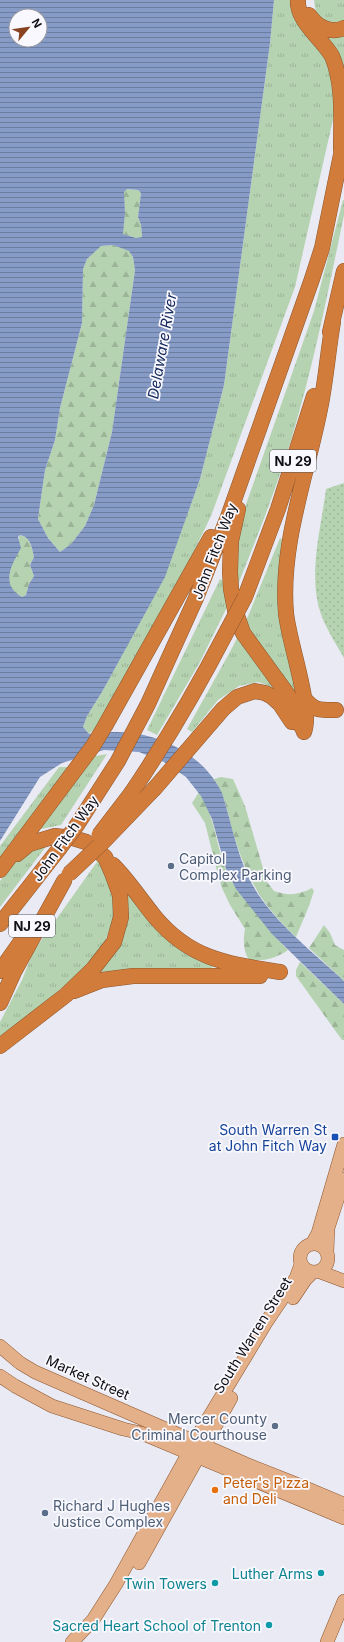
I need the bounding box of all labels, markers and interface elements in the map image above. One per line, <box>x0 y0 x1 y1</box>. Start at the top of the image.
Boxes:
north arrow <box>8 8 48 48</box>
text: N <box>29 16 45 30</box>
water label: Delaware River <box>143 291 181 401</box>
road number: NJ 29 <box>270 450 316 472</box>
street label: John Fitch Way <box>188 500 240 602</box>
street label: John Fitch Way <box>28 792 102 884</box>
place label: Capitol Complex Parking <box>179 850 292 883</box>
marker: Capitol Complex Parking <box>166 861 176 871</box>
road number: NJ 29 <box>9 915 55 937</box>
place label: South Warren St at John Fitch Way <box>209 1121 327 1154</box>
marker: South Warren St at John Fitch Way <box>330 1132 340 1142</box>
street label: South Warren Street <box>209 1273 295 1396</box>
street label: Market Street <box>44 1351 133 1403</box>
place label: Mercer County Criminal Courthouse <box>131 1410 267 1443</box>
marker: Mercer County Criminal Courthouse <box>270 1421 280 1431</box>
place label: Peter's Pizza and Deli <box>223 1474 309 1507</box>
marker: Peter's Pizza and Deli <box>210 1485 220 1495</box>
place label: Richard J Hughes Justice Complex <box>53 1497 170 1530</box>
marker: Richard J Hughes Justice Complex <box>40 1508 50 1518</box>
place label: Luther Arms <box>232 1565 313 1582</box>
marker: Luther Arms <box>316 1568 326 1578</box>
place label: Twin Towers <box>124 1575 207 1592</box>
marker: Twin Towers <box>210 1578 220 1588</box>
place label: Sacred Heart School of Trenton <box>52 1617 261 1634</box>
marker: Sacred Heart School of Trenton <box>264 1620 274 1630</box>

